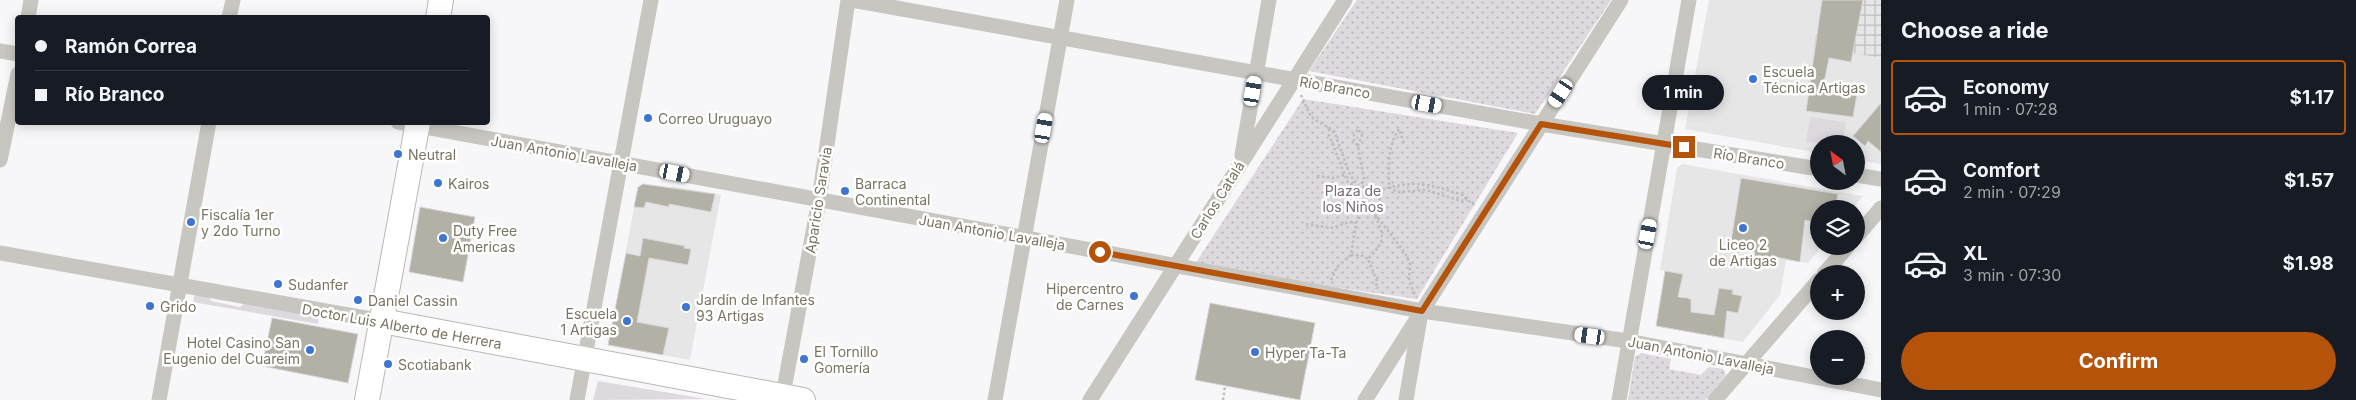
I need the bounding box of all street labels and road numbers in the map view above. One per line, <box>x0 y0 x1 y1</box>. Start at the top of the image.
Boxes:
street label: Río Branco <box>1298 72 1372 102</box>
street label: Juan Antonio Lavalleja <box>489 132 639 174</box>
street label: Río Branco <box>1712 144 1786 172</box>
street label: Aparicio Saravia <box>801 145 835 255</box>
street label: Carlos Catalá <box>1186 158 1248 242</box>
street label: Juan Antonio Lavalleja <box>917 211 1067 253</box>
street label: Doctor Luis Alberto de Herrera <box>301 300 503 352</box>
street label: Juan Antonio Lavalleja <box>1626 332 1776 378</box>

